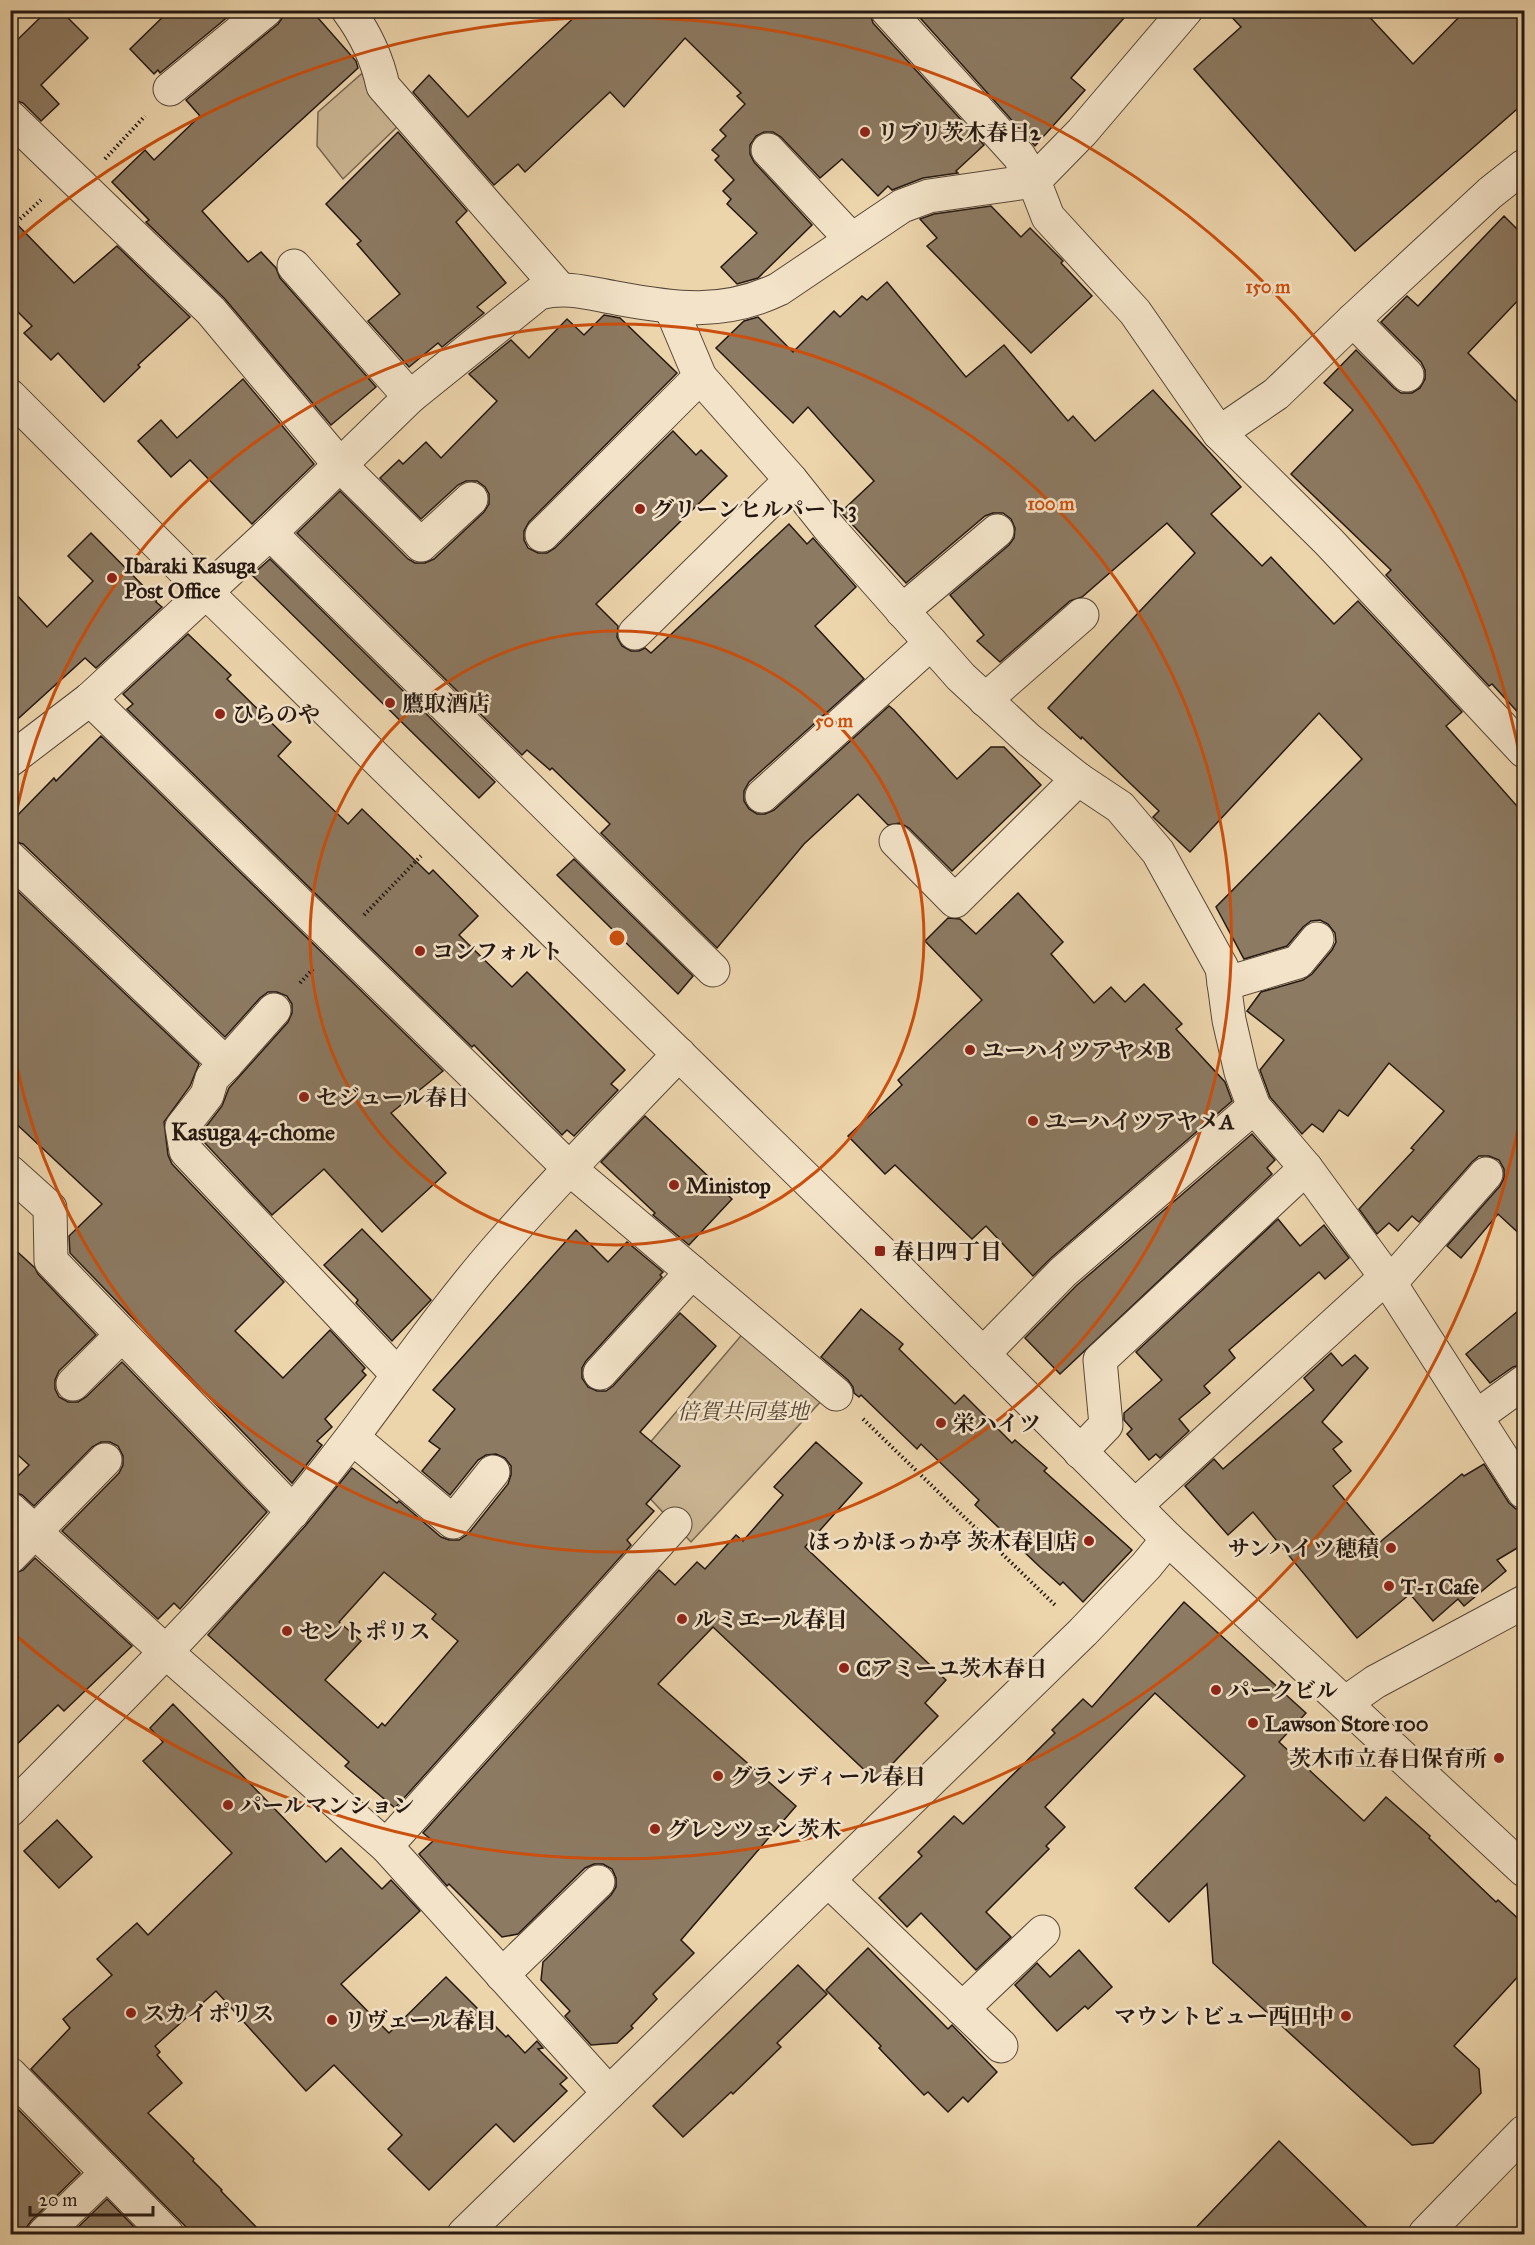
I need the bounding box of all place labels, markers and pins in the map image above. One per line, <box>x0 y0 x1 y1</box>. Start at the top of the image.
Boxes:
place label: リブリ茨木春日2 <box>877 119 1042 146</box>
marker: リブリ茨木春日2 <box>858 125 872 139</box>
place label: グリーンヒルパート3 <box>652 496 857 523</box>
marker: グリーンヒルパート3 <box>633 502 647 516</box>
place label: Ibaraki Kasuga Post Office <box>124 552 257 604</box>
marker: Ibaraki Kasuga Post Office <box>105 571 119 585</box>
place label: 鷹取酒店 <box>402 690 490 717</box>
marker: 鷹取酒店 <box>383 696 397 710</box>
place label: ひらのや <box>232 701 320 728</box>
marker: ひらのや <box>213 707 227 721</box>
centre of rings <box>607 928 627 948</box>
place label: コンフォルト <box>432 938 563 965</box>
marker: コンフォルト <box>413 944 427 958</box>
place label: ユーハイツアヤメB <box>982 1037 1171 1064</box>
marker: ユーハイツアヤメB <box>963 1043 977 1057</box>
place label: セジュール春日 <box>316 1084 469 1111</box>
marker: セジュール春日 <box>297 1090 311 1104</box>
place label: ユーハイツアヤメA <box>1045 1108 1234 1135</box>
marker: ユーハイツアヤメA <box>1026 1114 1040 1128</box>
place label: Ministop <box>686 1172 771 1199</box>
marker: Ministop <box>667 1178 681 1192</box>
place label: 春日四丁目 <box>892 1238 1002 1265</box>
marker: 春日四丁目 <box>873 1244 887 1258</box>
place label: 栄ハイツ <box>953 1410 1041 1437</box>
marker: 栄ハイツ <box>934 1416 948 1430</box>
place label: ほっかほっか亭 茨木春日店 <box>808 1528 1077 1555</box>
marker: ほっかほっか亭 茨木春日店 <box>1082 1534 1096 1548</box>
place label: サンハイツ穂積 <box>1228 1535 1379 1562</box>
marker: サンハイツ穂積 <box>1384 1541 1398 1555</box>
place label: T-1 Cafe <box>1400 1573 1479 1600</box>
marker: T-1 Cafe <box>1382 1579 1396 1593</box>
place label: ルミエール春日 <box>694 1606 848 1633</box>
marker: ルミエール春日 <box>675 1612 689 1626</box>
place label: セントポリス <box>299 1618 431 1645</box>
marker: セントポリス <box>280 1624 294 1638</box>
place label: Cアミーユ茨木春日 <box>856 1655 1047 1682</box>
marker: Cアミーユ茨木春日 <box>837 1661 851 1675</box>
place label: パークビル <box>1228 1677 1338 1704</box>
marker: パークビル <box>1209 1683 1223 1697</box>
place label: Lawson Store 100 <box>1265 1710 1429 1737</box>
marker: Lawson Store 100 <box>1246 1716 1260 1730</box>
place label: 茨木市立春日保育所 <box>1289 1745 1487 1772</box>
marker: 茨木市立春日保育所 <box>1492 1751 1506 1765</box>
place label: グランディール春日 <box>730 1763 926 1790</box>
marker: グランディール春日 <box>711 1769 725 1783</box>
place label: パールマンション <box>240 1792 415 1819</box>
marker: パールマンション <box>221 1798 235 1812</box>
place label: グレンツェン茨木 <box>667 1816 842 1843</box>
marker: グレンツェン茨木 <box>648 1822 662 1836</box>
place label: スカイポリス <box>143 2000 274 2027</box>
place label: マウントビュー西田中 <box>1114 2003 1334 2030</box>
marker: スカイポリス <box>124 2006 138 2020</box>
place label: リヴェール春日 <box>344 2007 497 2034</box>
marker: マウントビュー西田中 <box>1339 2009 1353 2023</box>
marker: リヴェール春日 <box>325 2013 339 2027</box>

